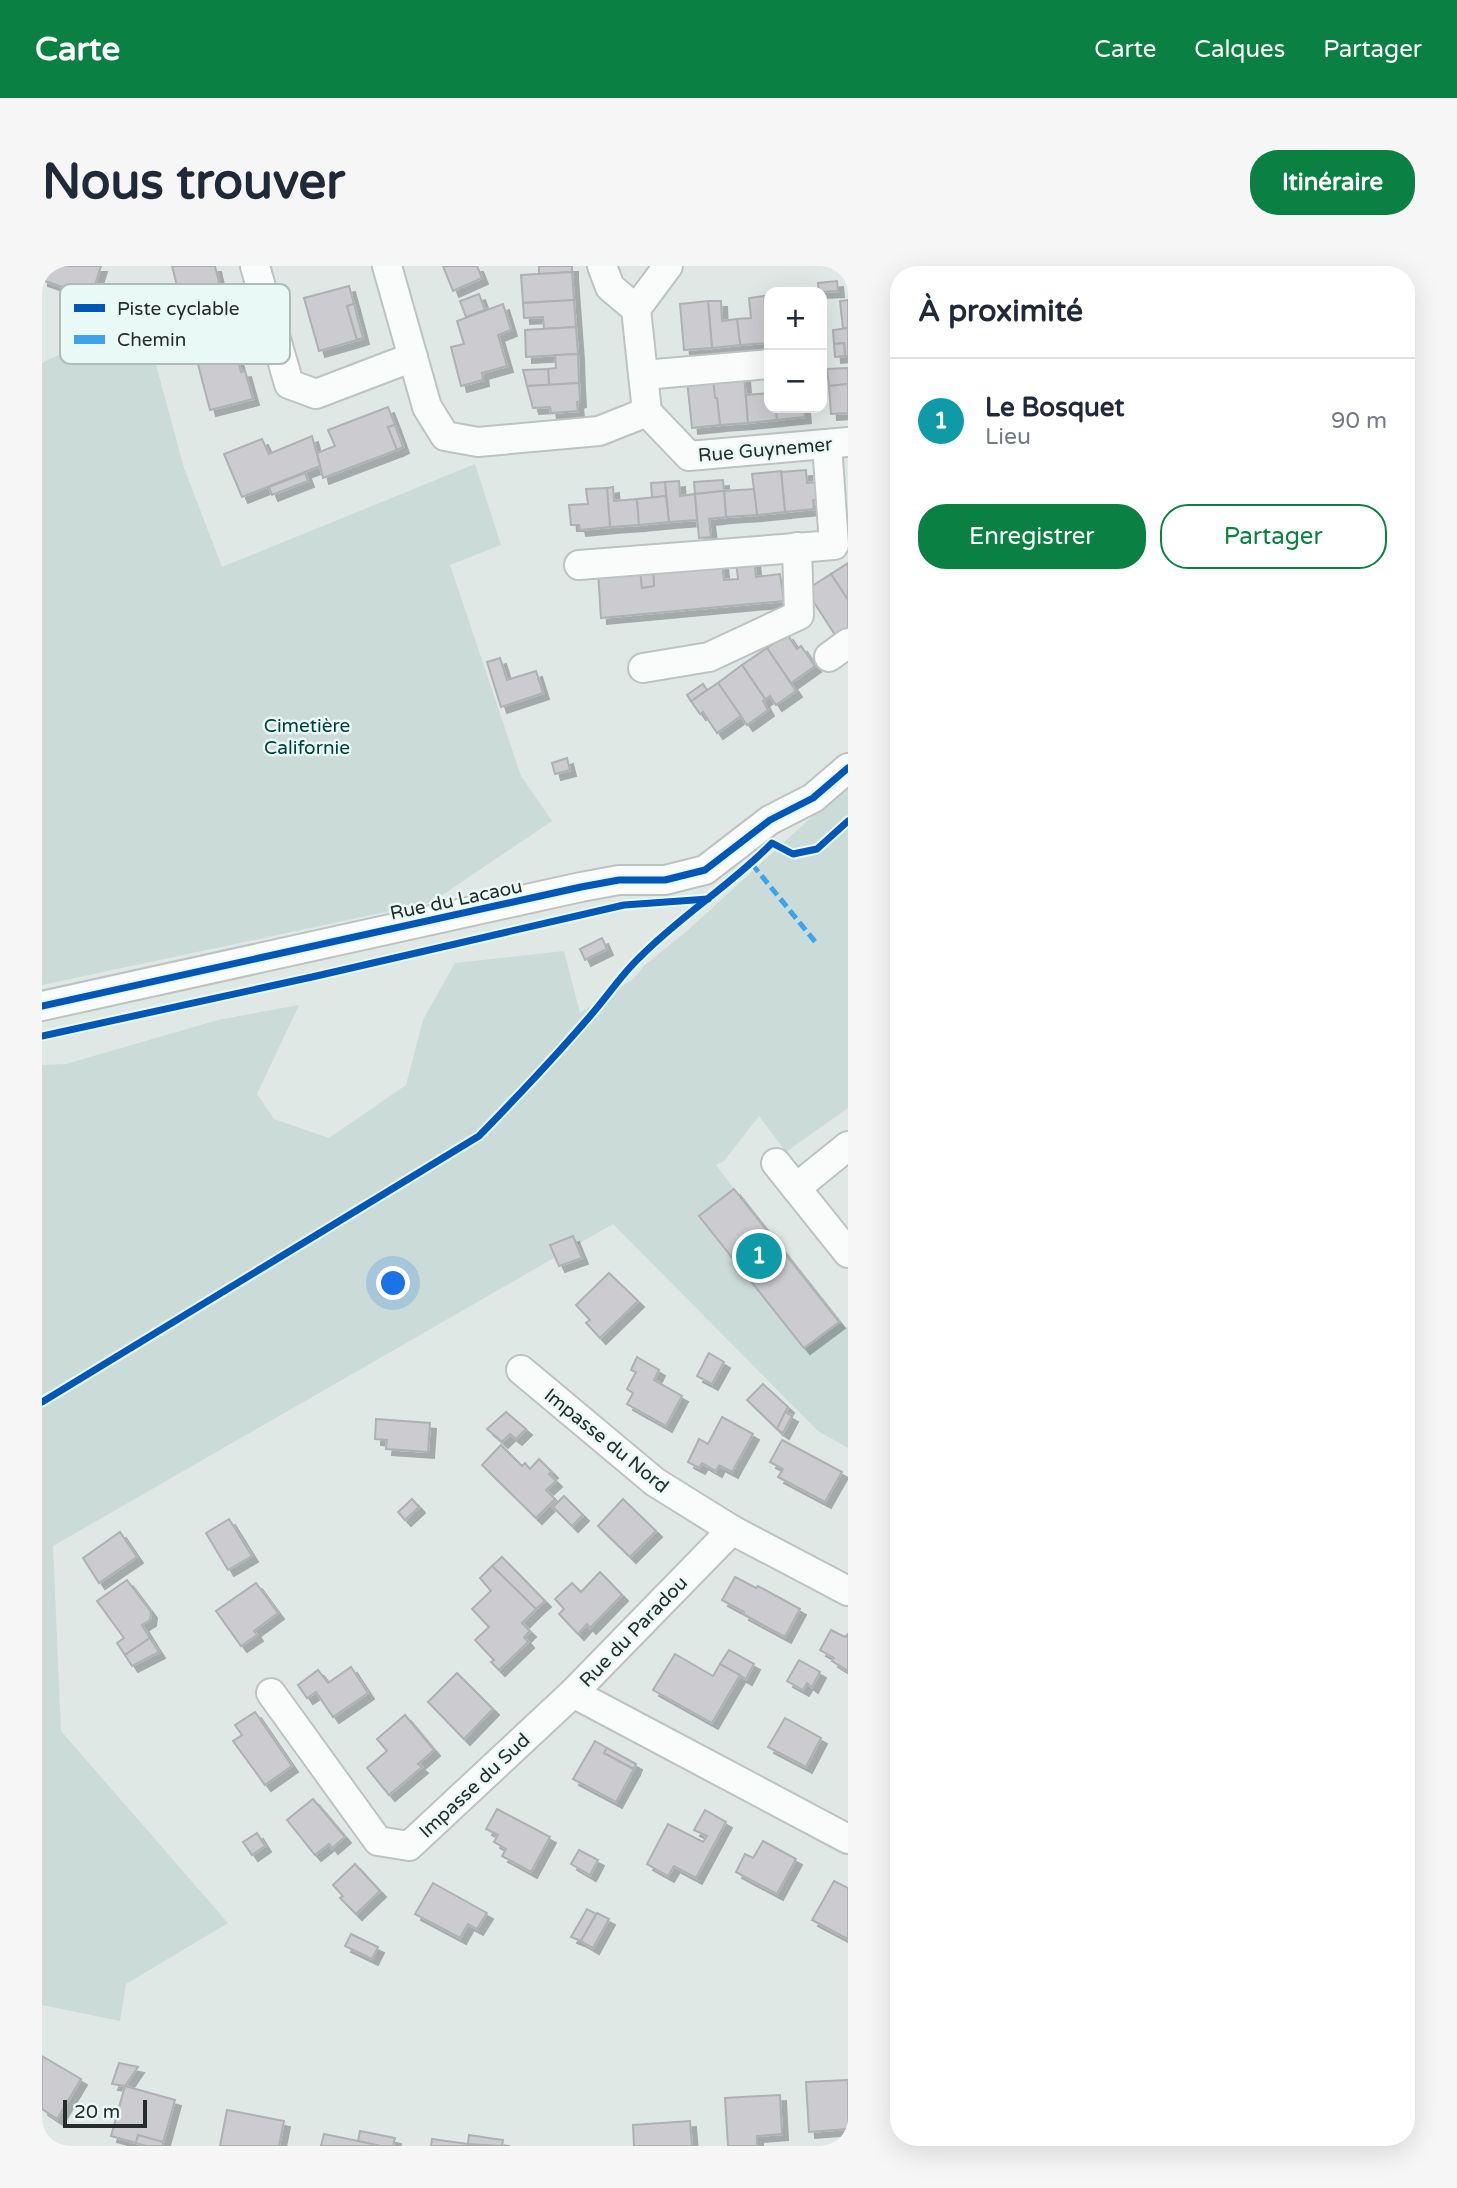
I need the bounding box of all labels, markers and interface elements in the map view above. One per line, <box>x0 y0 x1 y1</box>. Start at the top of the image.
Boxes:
text: Carte <box>35 30 120 69</box>
text: Carte <box>1094 35 1156 64</box>
text: Calques <box>1194 35 1285 64</box>
text: Partager <box>1323 35 1422 64</box>
button: Itinéraire <box>1250 150 1415 215</box>
text: Nous trouver <box>42 153 345 212</box>
legend <box>60 284 290 364</box>
map controls <box>764 287 827 413</box>
button: + <box>764 287 827 350</box>
text: À proximité <box>918 293 1083 330</box>
text: Piste cyclable <box>117 298 239 320</box>
text: Chemin <box>117 329 186 351</box>
button: − <box>764 350 827 413</box>
text: Le Bosquet <box>985 392 1125 423</box>
text: 1 <box>934 407 948 435</box>
text: 90 m <box>1331 407 1387 435</box>
text: Lieu <box>985 423 1031 451</box>
street label: Rue Guynemer <box>697 433 834 467</box>
button: Enregistrer <box>918 504 1146 569</box>
button: Partager <box>1160 504 1387 569</box>
park label: Cimetière Californie <box>264 715 350 759</box>
street label: Rue du Lacaou <box>388 875 524 925</box>
pin: 1 <box>736 1230 782 1282</box>
your location <box>376 1266 410 1300</box>
street label: Impasse du Nord <box>540 1384 673 1498</box>
street label: Rue du Paradou <box>575 1572 692 1692</box>
street label: Impasse du Sud <box>415 1729 534 1842</box>
scale bar <box>63 2097 147 2129</box>
text: 20 m <box>74 2101 120 2123</box>

